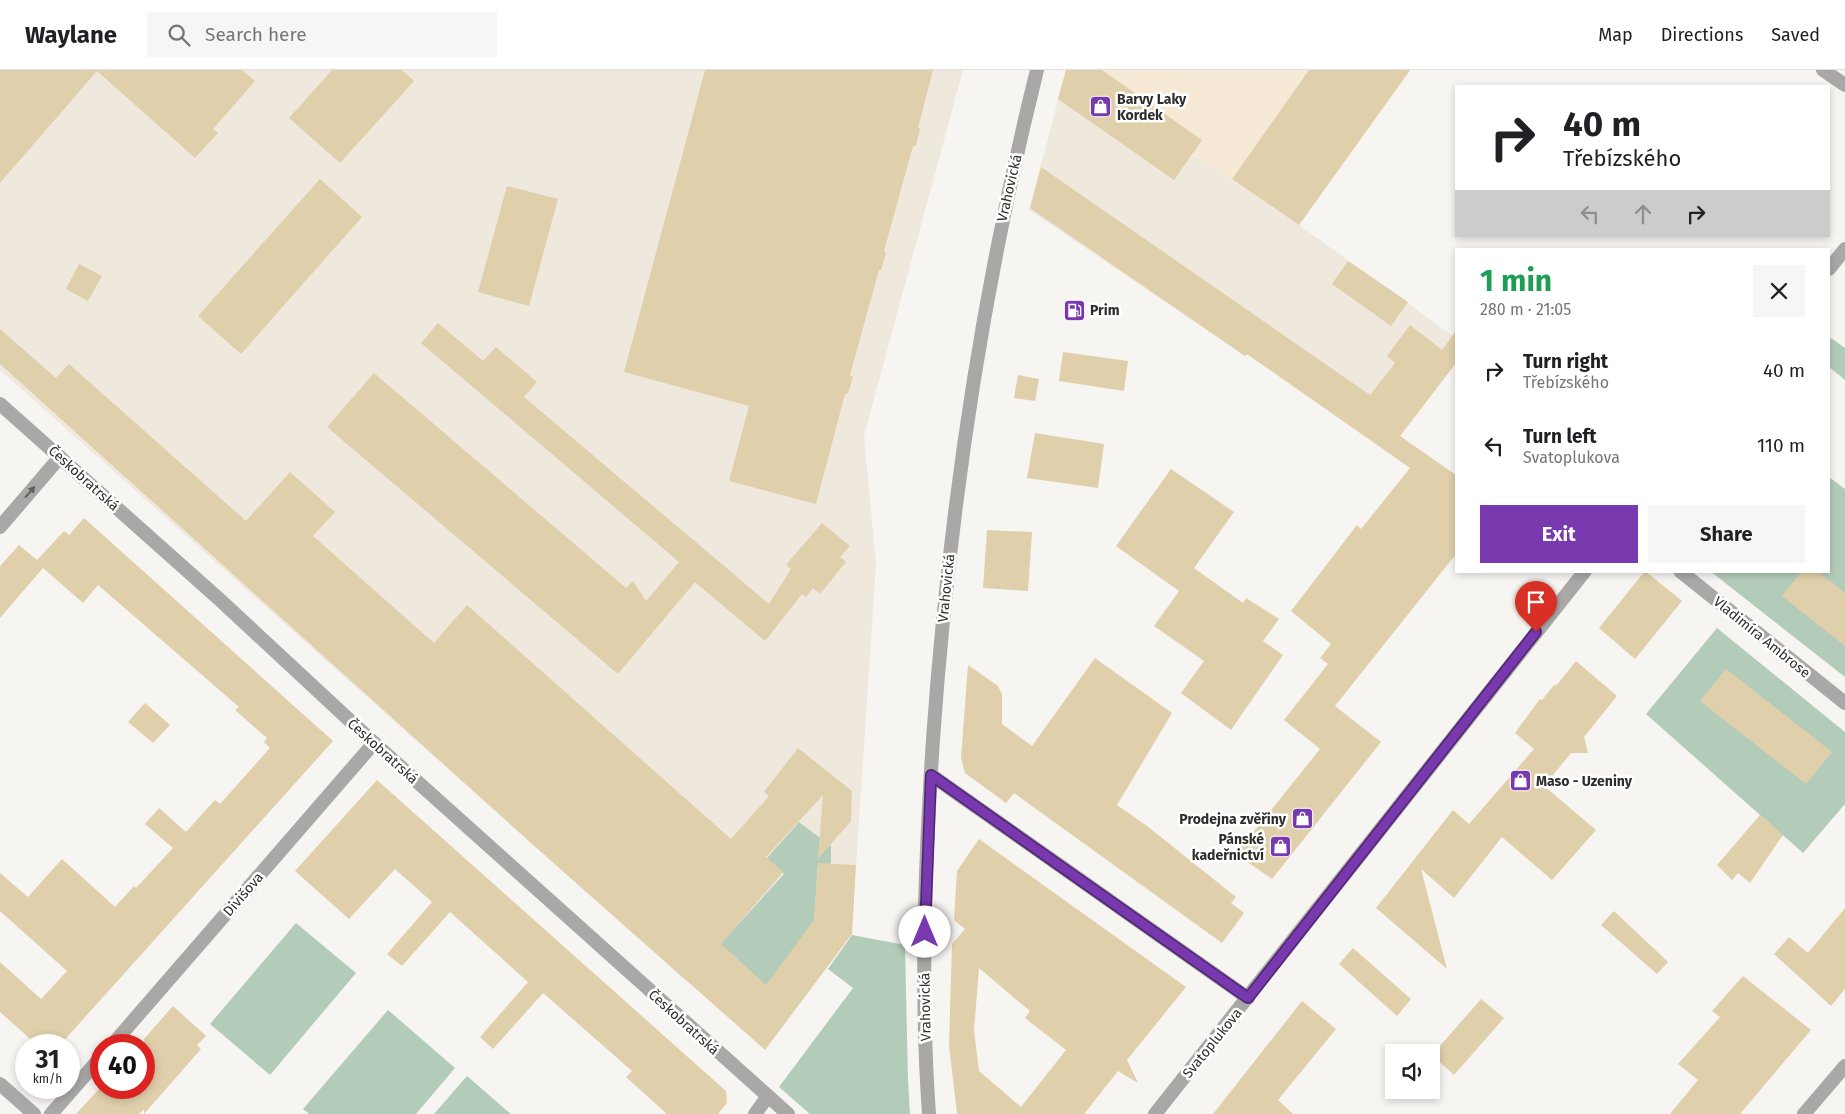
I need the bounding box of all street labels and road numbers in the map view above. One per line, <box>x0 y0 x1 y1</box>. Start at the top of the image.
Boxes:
street label: Vrahovická <box>993 153 1025 223</box>
street label: Českobratrská <box>45 441 123 515</box>
street label: Vrahovická <box>934 553 959 623</box>
street label: Vladimíra Ambrose <box>1710 593 1814 682</box>
street label: Českobratrská <box>344 714 422 788</box>
street label: Divišova <box>220 869 267 920</box>
street label: Vrahovická <box>916 973 935 1041</box>
street label: Českobratrská <box>645 985 723 1059</box>
street label: Svatoplukova <box>1179 1005 1246 1082</box>

